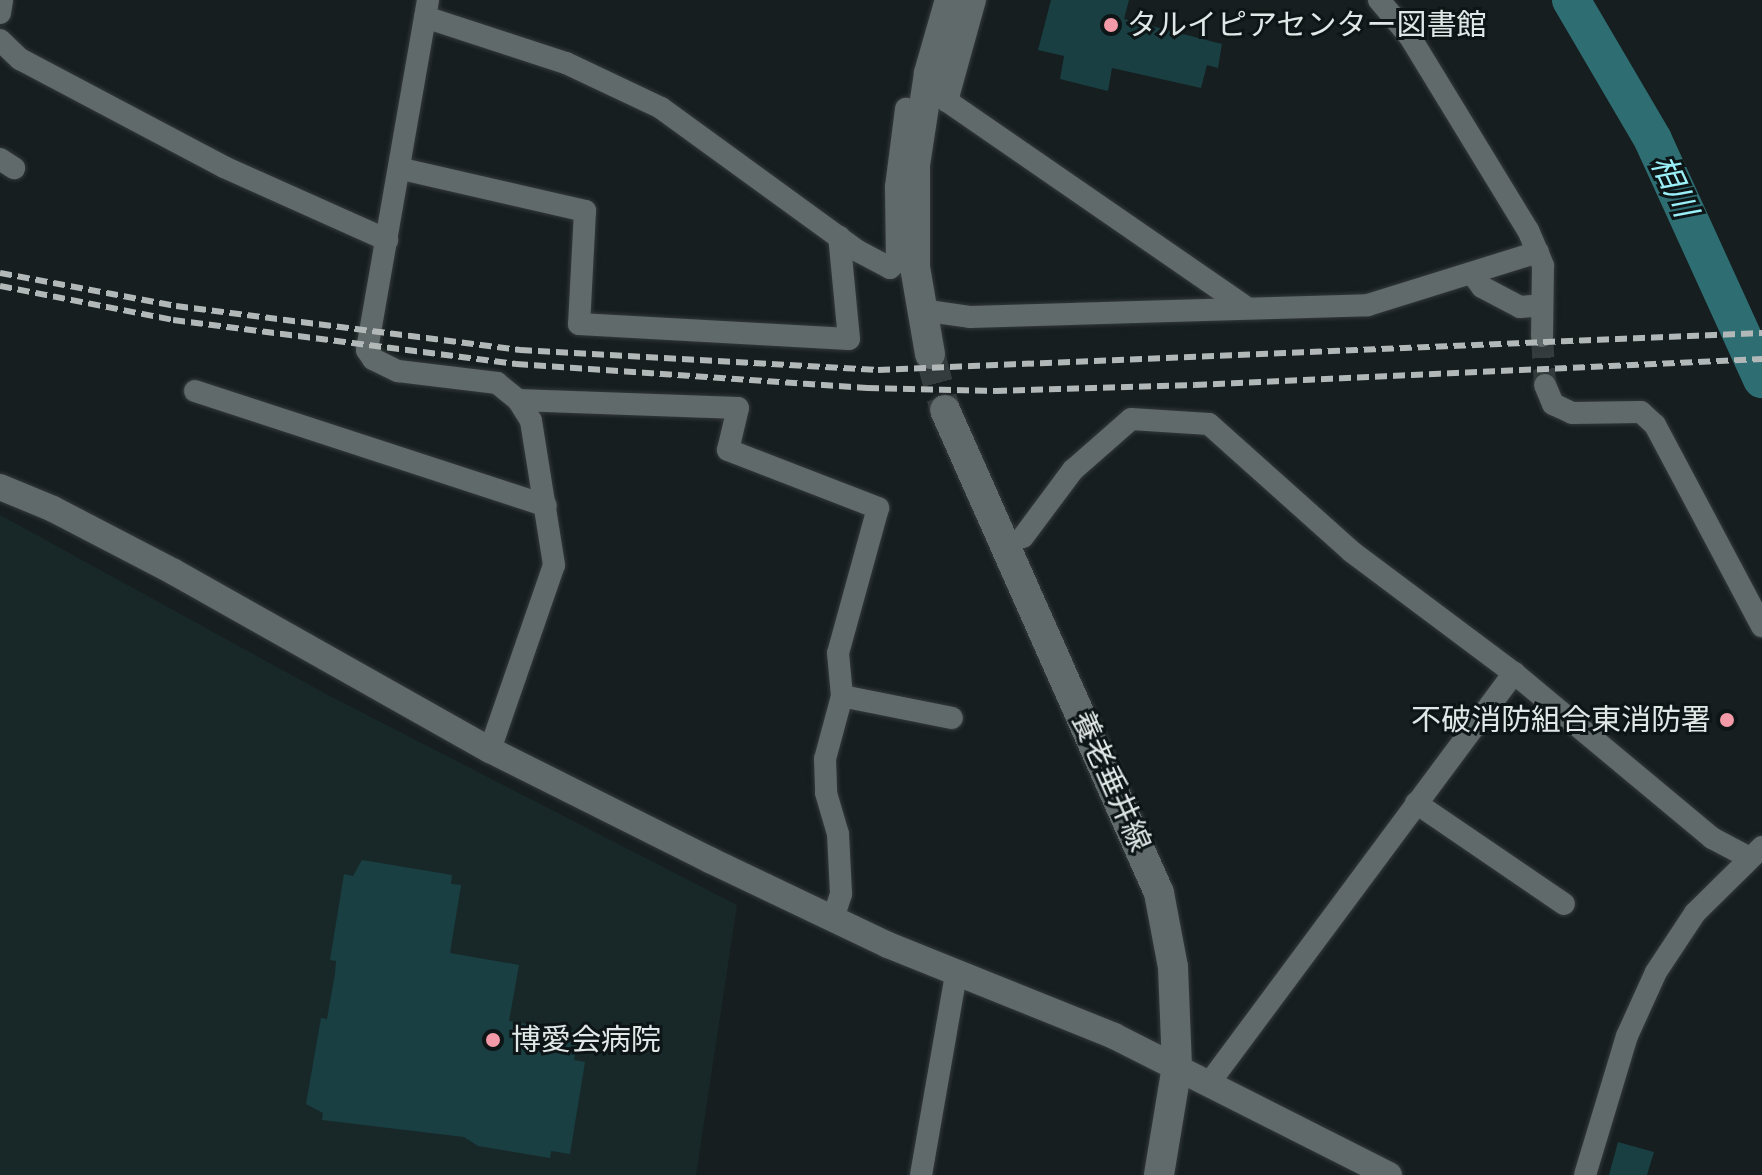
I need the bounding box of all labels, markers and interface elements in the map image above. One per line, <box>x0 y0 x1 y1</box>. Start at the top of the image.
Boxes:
place label: タルイピアセンター図書館 <box>1127 7 1487 43</box>
marker: タルイピアセンター図書館 <box>1102 16 1120 34</box>
water label: 相川 <box>1643 149 1705 223</box>
place label: 不破消防組合東消防署 <box>1411 702 1711 738</box>
street label: 養老垂井線 <box>1064 705 1158 857</box>
marker: 不破消防組合東消防署 <box>1718 711 1736 729</box>
place label: 博愛会病院 <box>511 1022 661 1058</box>
marker: 博愛会病院 <box>482 1029 504 1051</box>

